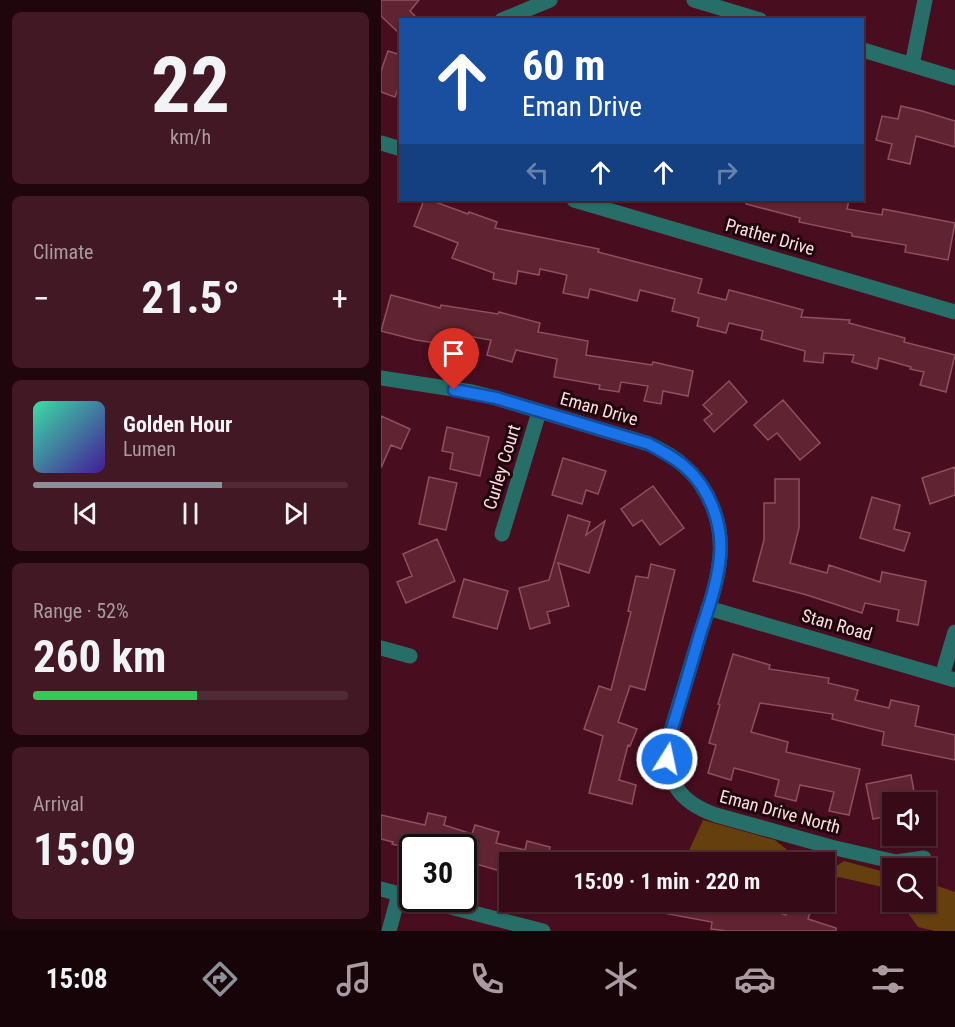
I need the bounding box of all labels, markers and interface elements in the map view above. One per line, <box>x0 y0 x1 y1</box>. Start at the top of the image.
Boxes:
text: 22 <box>151 40 230 131</box>
text: 60 m <box>522 41 605 90</box>
icon: ahead <box>423 42 501 120</box>
text: Eman Drive <box>522 91 642 123</box>
text: km/h <box>170 125 211 149</box>
icon: left <box>521 156 554 189</box>
icon: ahead <box>584 156 617 189</box>
icon: ahead <box>647 156 680 189</box>
icon: right <box>710 156 743 189</box>
street label: Prather Drive <box>723 214 817 259</box>
text: Climate <box>33 240 93 264</box>
text: 21.5° <box>141 271 240 324</box>
text: − <box>33 279 50 318</box>
text: + <box>332 279 348 318</box>
pin <box>428 328 479 390</box>
icon: arrive <box>437 337 470 370</box>
street label: Eman Drive <box>558 387 640 430</box>
text: Golden Hour <box>123 412 232 437</box>
street label: Curley Court <box>479 422 524 512</box>
text: Lumen <box>123 437 176 461</box>
icon: previous <box>69 497 102 530</box>
icon: pause <box>174 497 207 530</box>
icon: next <box>279 497 312 530</box>
text: Range · 52% <box>33 599 129 623</box>
street label: Stan Road <box>800 604 875 645</box>
text: 260 km <box>33 630 166 683</box>
position arrow <box>635 727 699 791</box>
street label: Eman Drive North <box>717 785 843 838</box>
text: Arrival <box>33 792 84 816</box>
map controls <box>882 792 936 912</box>
button: sound <box>882 792 936 846</box>
text: 15:09 <box>33 823 136 876</box>
speed limit sign: 30 <box>399 834 477 912</box>
button: search <box>882 858 936 912</box>
text: 15:09 · 1 min · 220 m <box>574 869 760 894</box>
icon: directions <box>199 958 241 1000</box>
icon: music <box>333 958 375 1000</box>
icon: phone <box>466 958 508 1000</box>
icon: climate <box>600 958 642 1000</box>
icon: car <box>734 958 776 1000</box>
icon: filters <box>867 958 909 1000</box>
text: 15:08 <box>46 963 108 995</box>

